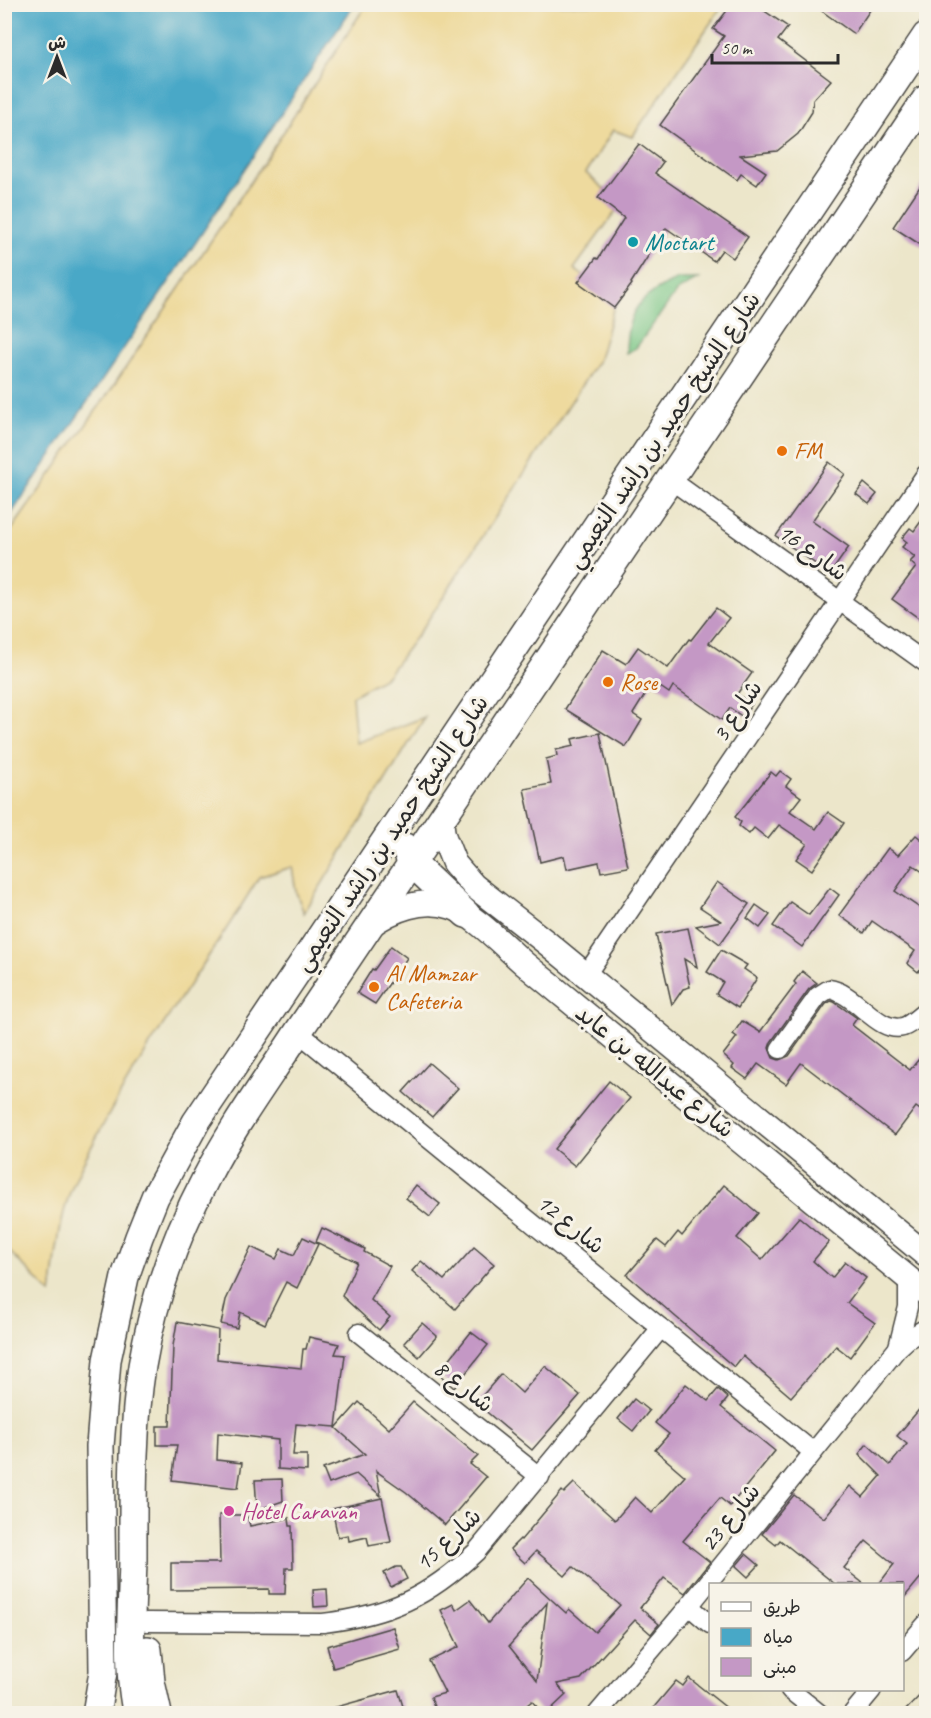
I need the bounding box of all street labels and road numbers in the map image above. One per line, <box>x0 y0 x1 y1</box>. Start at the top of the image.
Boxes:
street label: شارع الشيخ حميد بن راشد النعيمي <box>559 286 772 577</box>
street label: شارع 16 <box>771 517 854 589</box>
street label: شارع 3 <box>705 674 770 749</box>
street label: شارع الشيخ حميد بن راشد النعيمي <box>287 689 500 980</box>
street label: شارع عبدالله بن عابد <box>568 998 741 1146</box>
street label: شارع 12 <box>529 1187 611 1262</box>
street label: شارع 8 <box>427 1353 500 1421</box>
street label: شارع 23 <box>693 1477 768 1559</box>
street label: شارع 15 <box>409 1501 489 1578</box>

